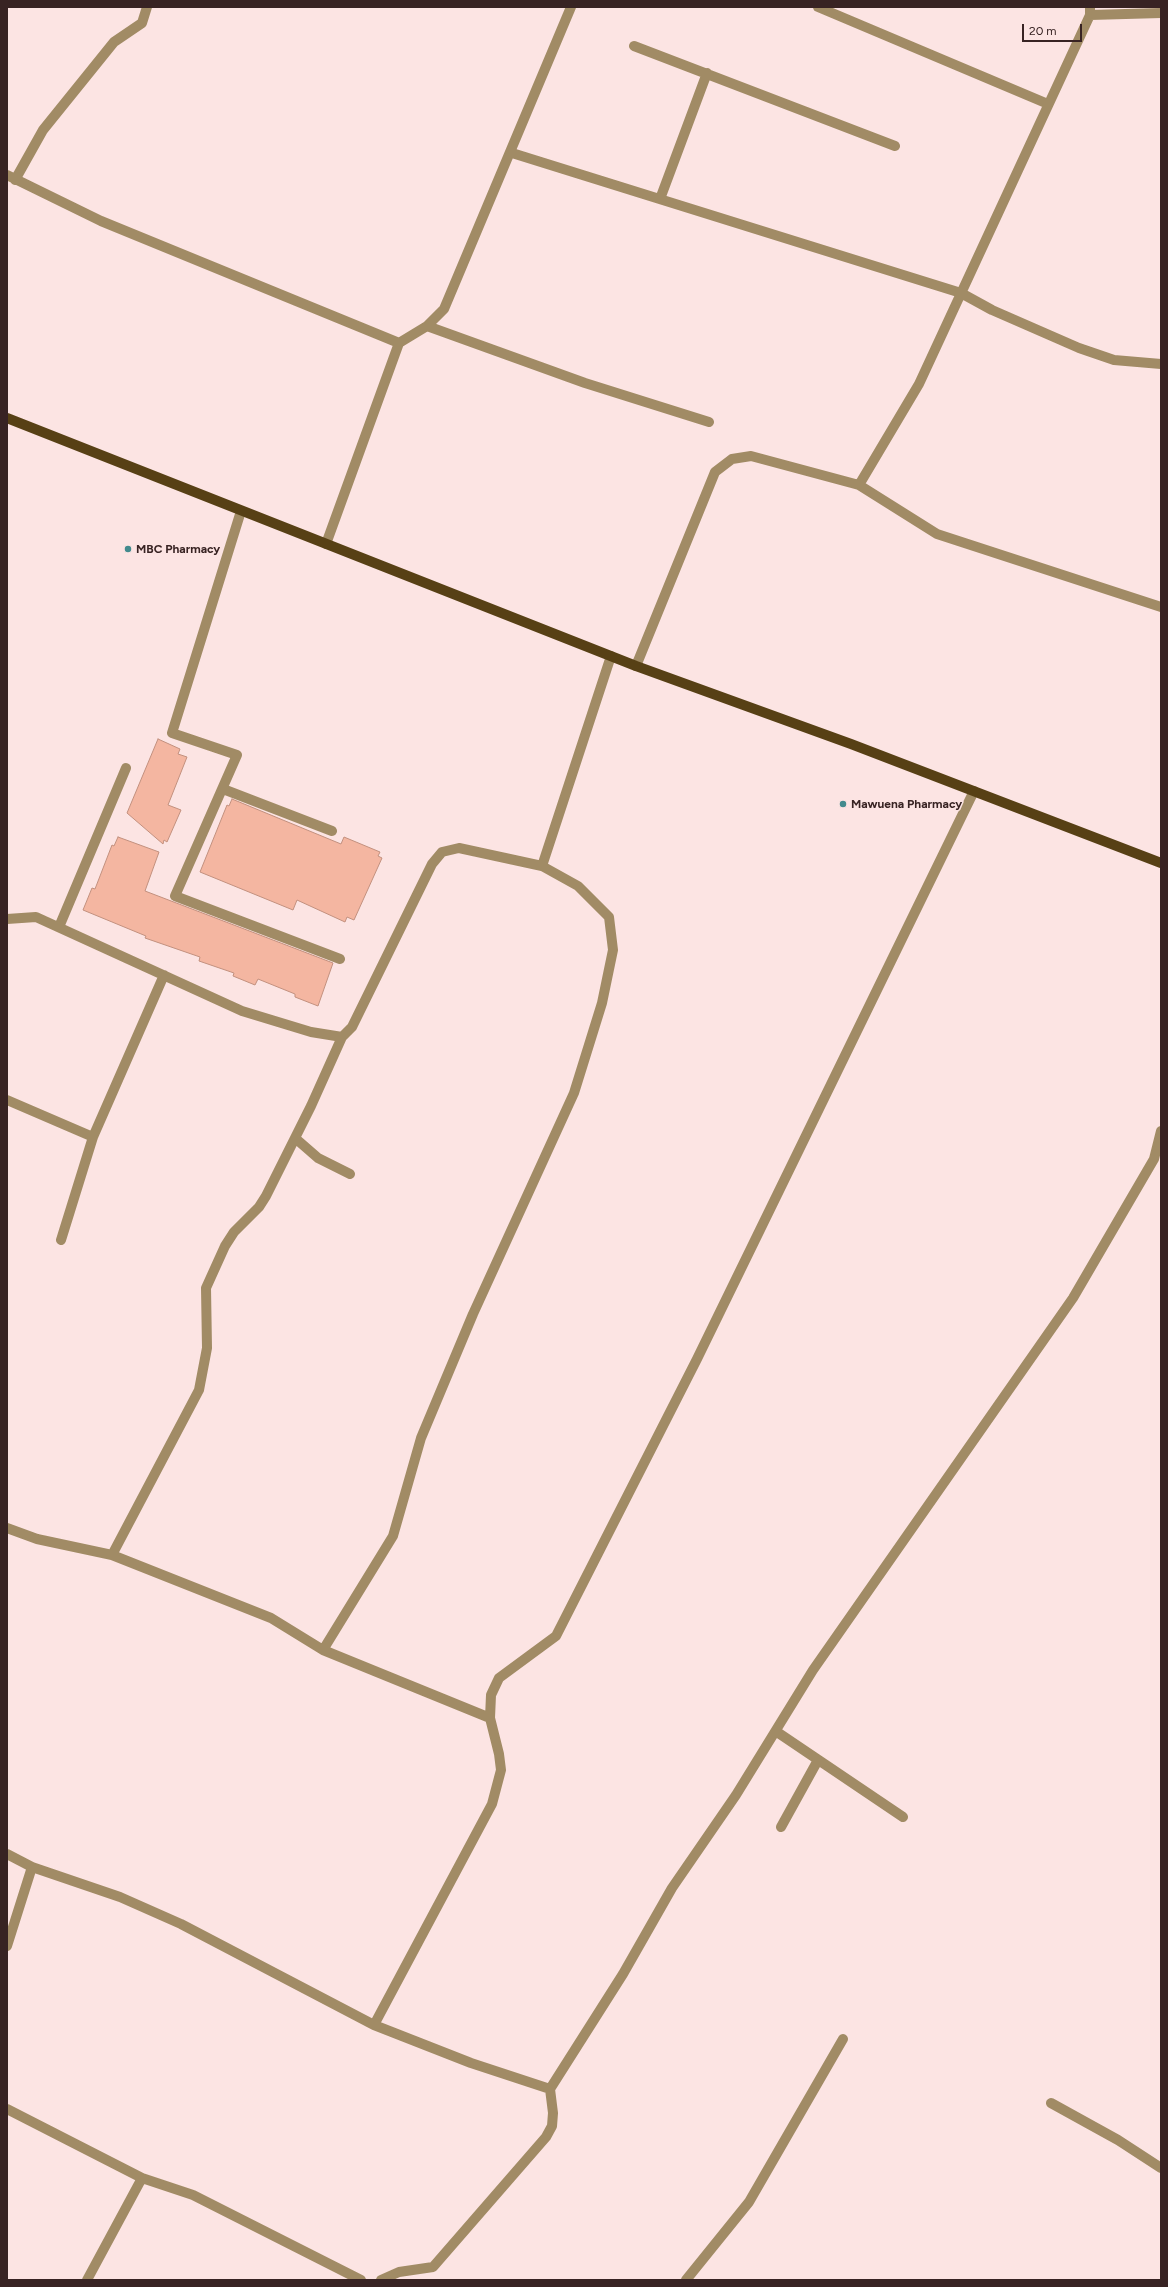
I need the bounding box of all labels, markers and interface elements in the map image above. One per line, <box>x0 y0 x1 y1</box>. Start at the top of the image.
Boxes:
scale bar <box>1024 16 1084 42</box>
text: 20 m <box>1029 24 1057 38</box>
place label: MBC Pharmacy <box>136 542 220 556</box>
marker: MBC Pharmacy <box>123 544 133 554</box>
place label: Mawuena Pharmacy <box>851 797 962 811</box>
marker: Mawuena Pharmacy <box>838 799 848 809</box>

